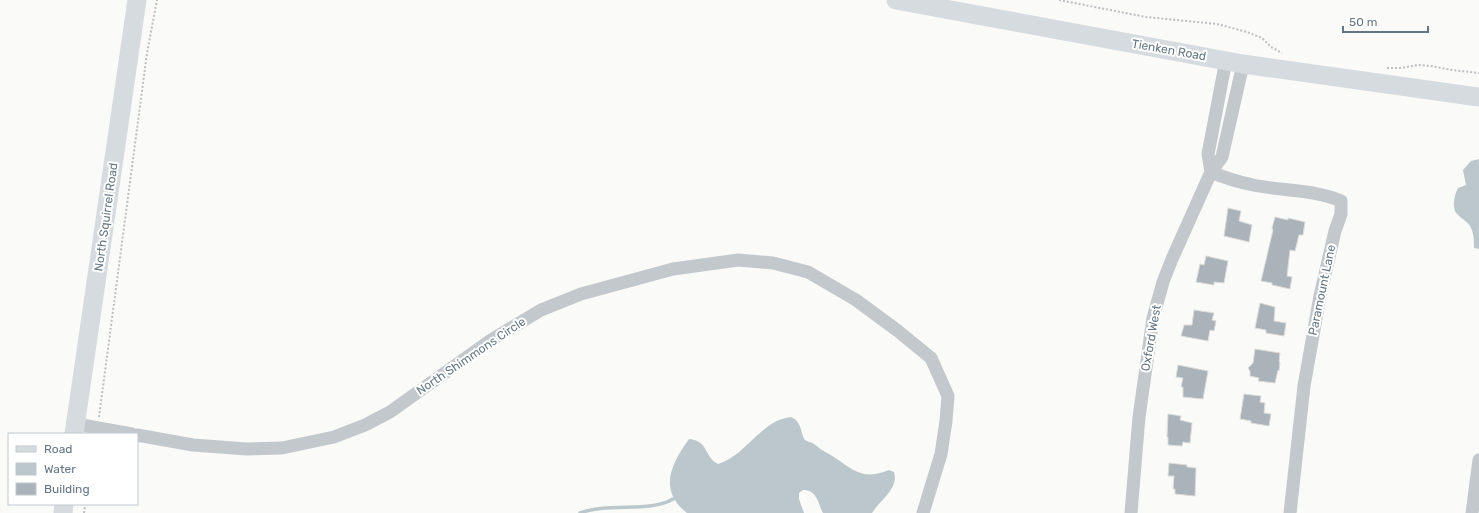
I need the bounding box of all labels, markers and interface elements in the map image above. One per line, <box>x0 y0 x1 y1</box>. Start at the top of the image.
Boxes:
scale bar <box>1343 8 1428 34</box>
text: 50 m <box>1349 15 1377 29</box>
street label: Tienken Road <box>1131 37 1207 63</box>
street label: North Squirrel Road <box>91 162 121 272</box>
street label: Paramount Lane <box>1306 243 1338 337</box>
street label: Oxford West <box>1138 303 1164 372</box>
street label: North Shimmons Circle <box>414 314 528 398</box>
legend <box>8 433 138 505</box>
text: Road <box>44 442 72 456</box>
text: Water <box>44 462 76 476</box>
text: Building <box>44 482 90 496</box>

